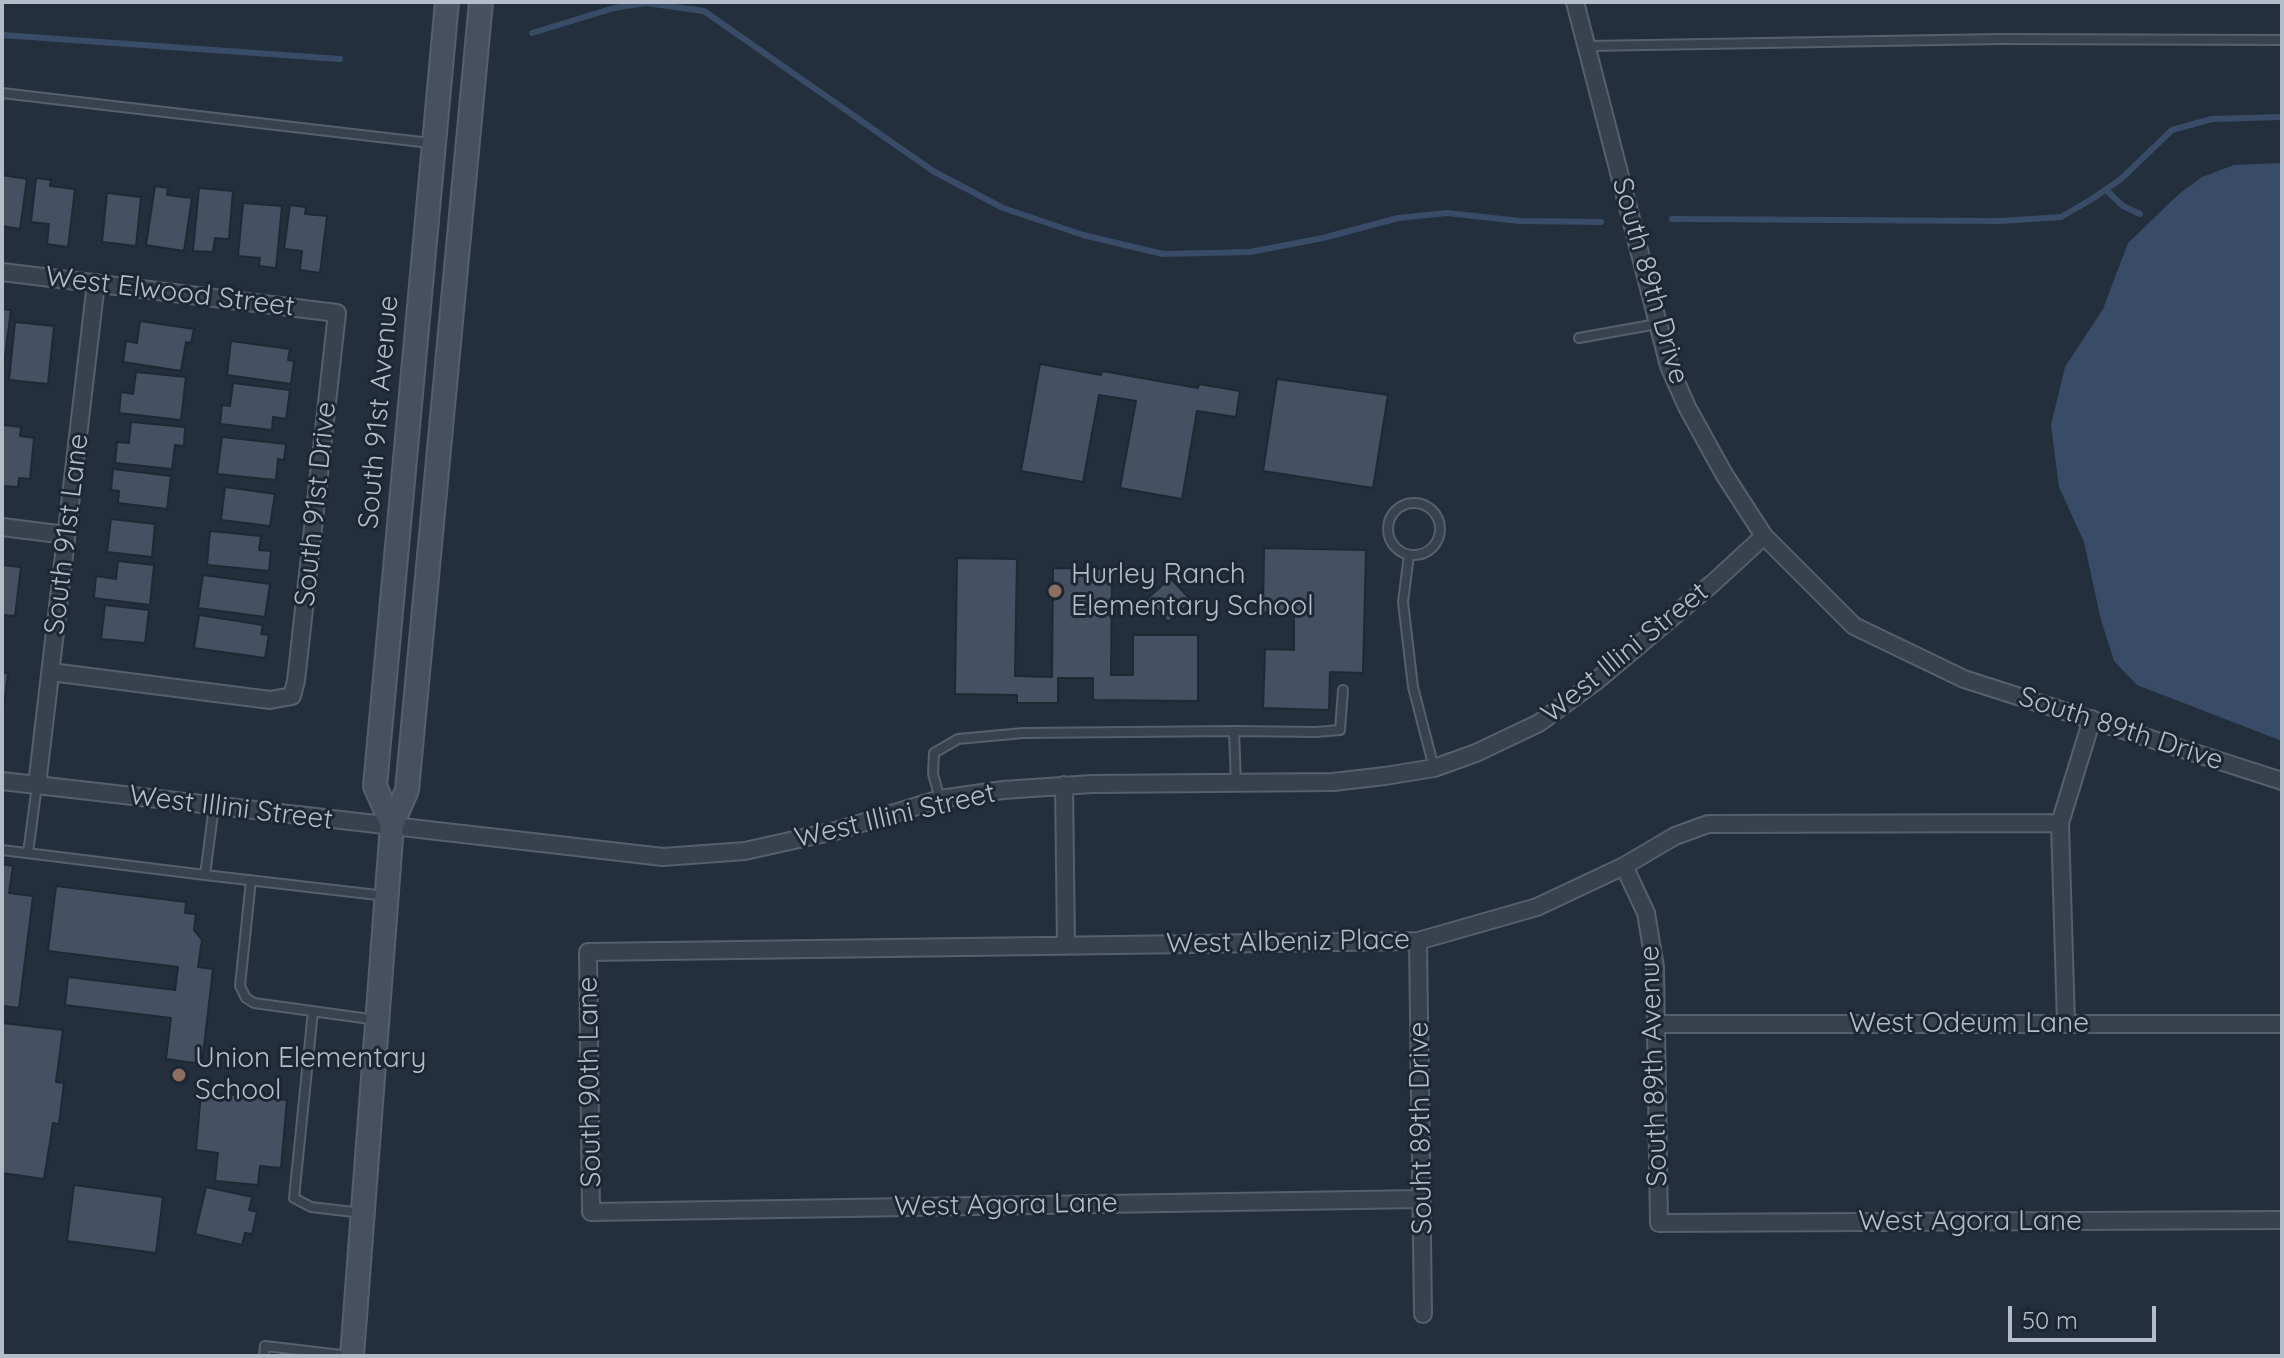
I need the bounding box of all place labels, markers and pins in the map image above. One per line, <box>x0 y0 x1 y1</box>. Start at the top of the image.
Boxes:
place label: Hurley Ranch Elementary School <box>1071 558 1314 624</box>
marker: Hurley Ranch Elementary School <box>1046 582 1064 600</box>
place label: Union Elementary School <box>195 1042 426 1108</box>
marker: Union Elementary School <box>170 1066 188 1084</box>

